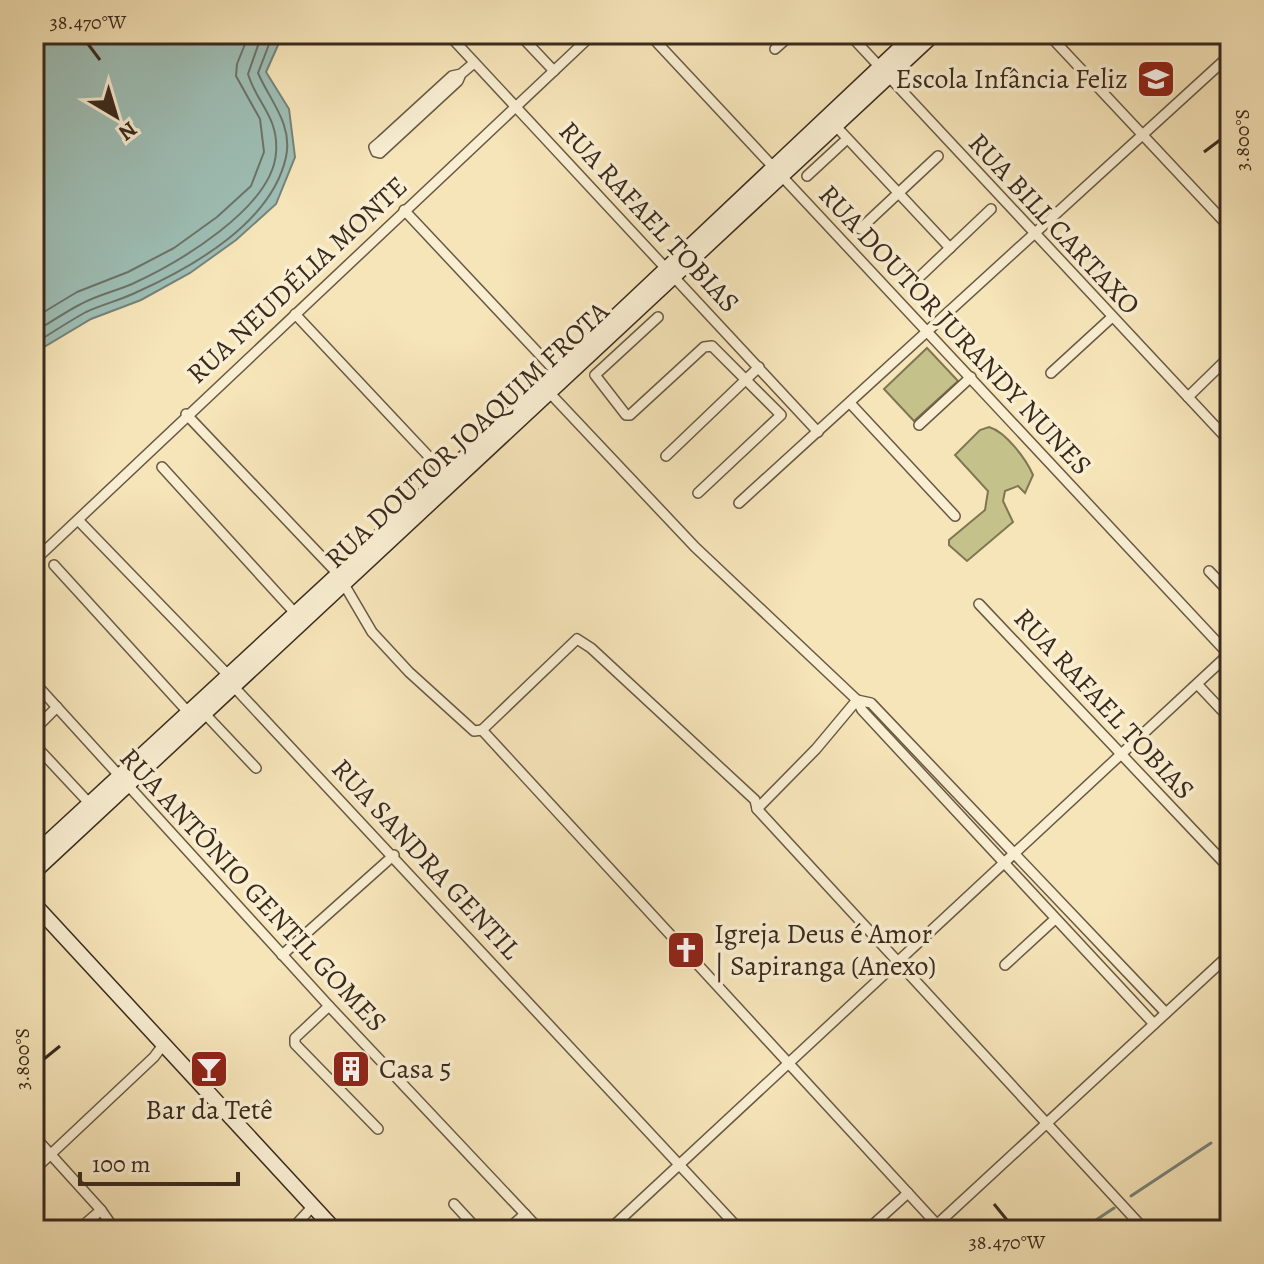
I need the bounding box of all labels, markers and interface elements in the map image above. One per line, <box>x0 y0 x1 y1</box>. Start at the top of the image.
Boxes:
text: 38.470°W <box>50 9 127 36</box>
school or university icon: Escola Infância Feliz <box>1135 58 1177 100</box>
place label: Escola Infância Feliz <box>895 60 1128 98</box>
north arrow <box>76 76 156 156</box>
text: 3.800°S <box>1229 109 1256 171</box>
street label: RUA RAFAEL TOBIAS <box>550 113 748 321</box>
text: N <box>112 114 143 148</box>
street label: RUA BILL CARTAXO <box>960 125 1148 323</box>
street label: RUA NEUDÉLIA MONTE <box>178 168 416 392</box>
street label: RUA DOUTOR JURANDY NUNES <box>810 176 1100 484</box>
street label: RUA DOUTOR JOAQUIM FROTA <box>317 293 618 577</box>
street label: RUA RAFAEL TOBIAS <box>1005 600 1203 808</box>
street label: RUA ANTÔNIO GENTIL GOMES <box>111 740 395 1040</box>
street label: RUA SANDRA GENTIL <box>323 750 530 968</box>
place label: Igreja Deus é Amor | Sapiranga (Anexo) <box>714 915 936 985</box>
church icon: Igreja Deus é Amor | Sapiranga (Anexo) <box>665 929 707 971</box>
text: 3.800°S <box>9 1028 36 1090</box>
bar icon: Bar da Tetê <box>188 1048 230 1090</box>
building icon: Casa 5 <box>330 1048 372 1090</box>
place label: Casa 5 <box>379 1050 451 1088</box>
place label: Bar da Tetê <box>145 1091 273 1129</box>
scale bar <box>80 1136 238 1186</box>
text: 100 m <box>92 1148 151 1180</box>
text: 38.470°W <box>969 1229 1046 1256</box>

